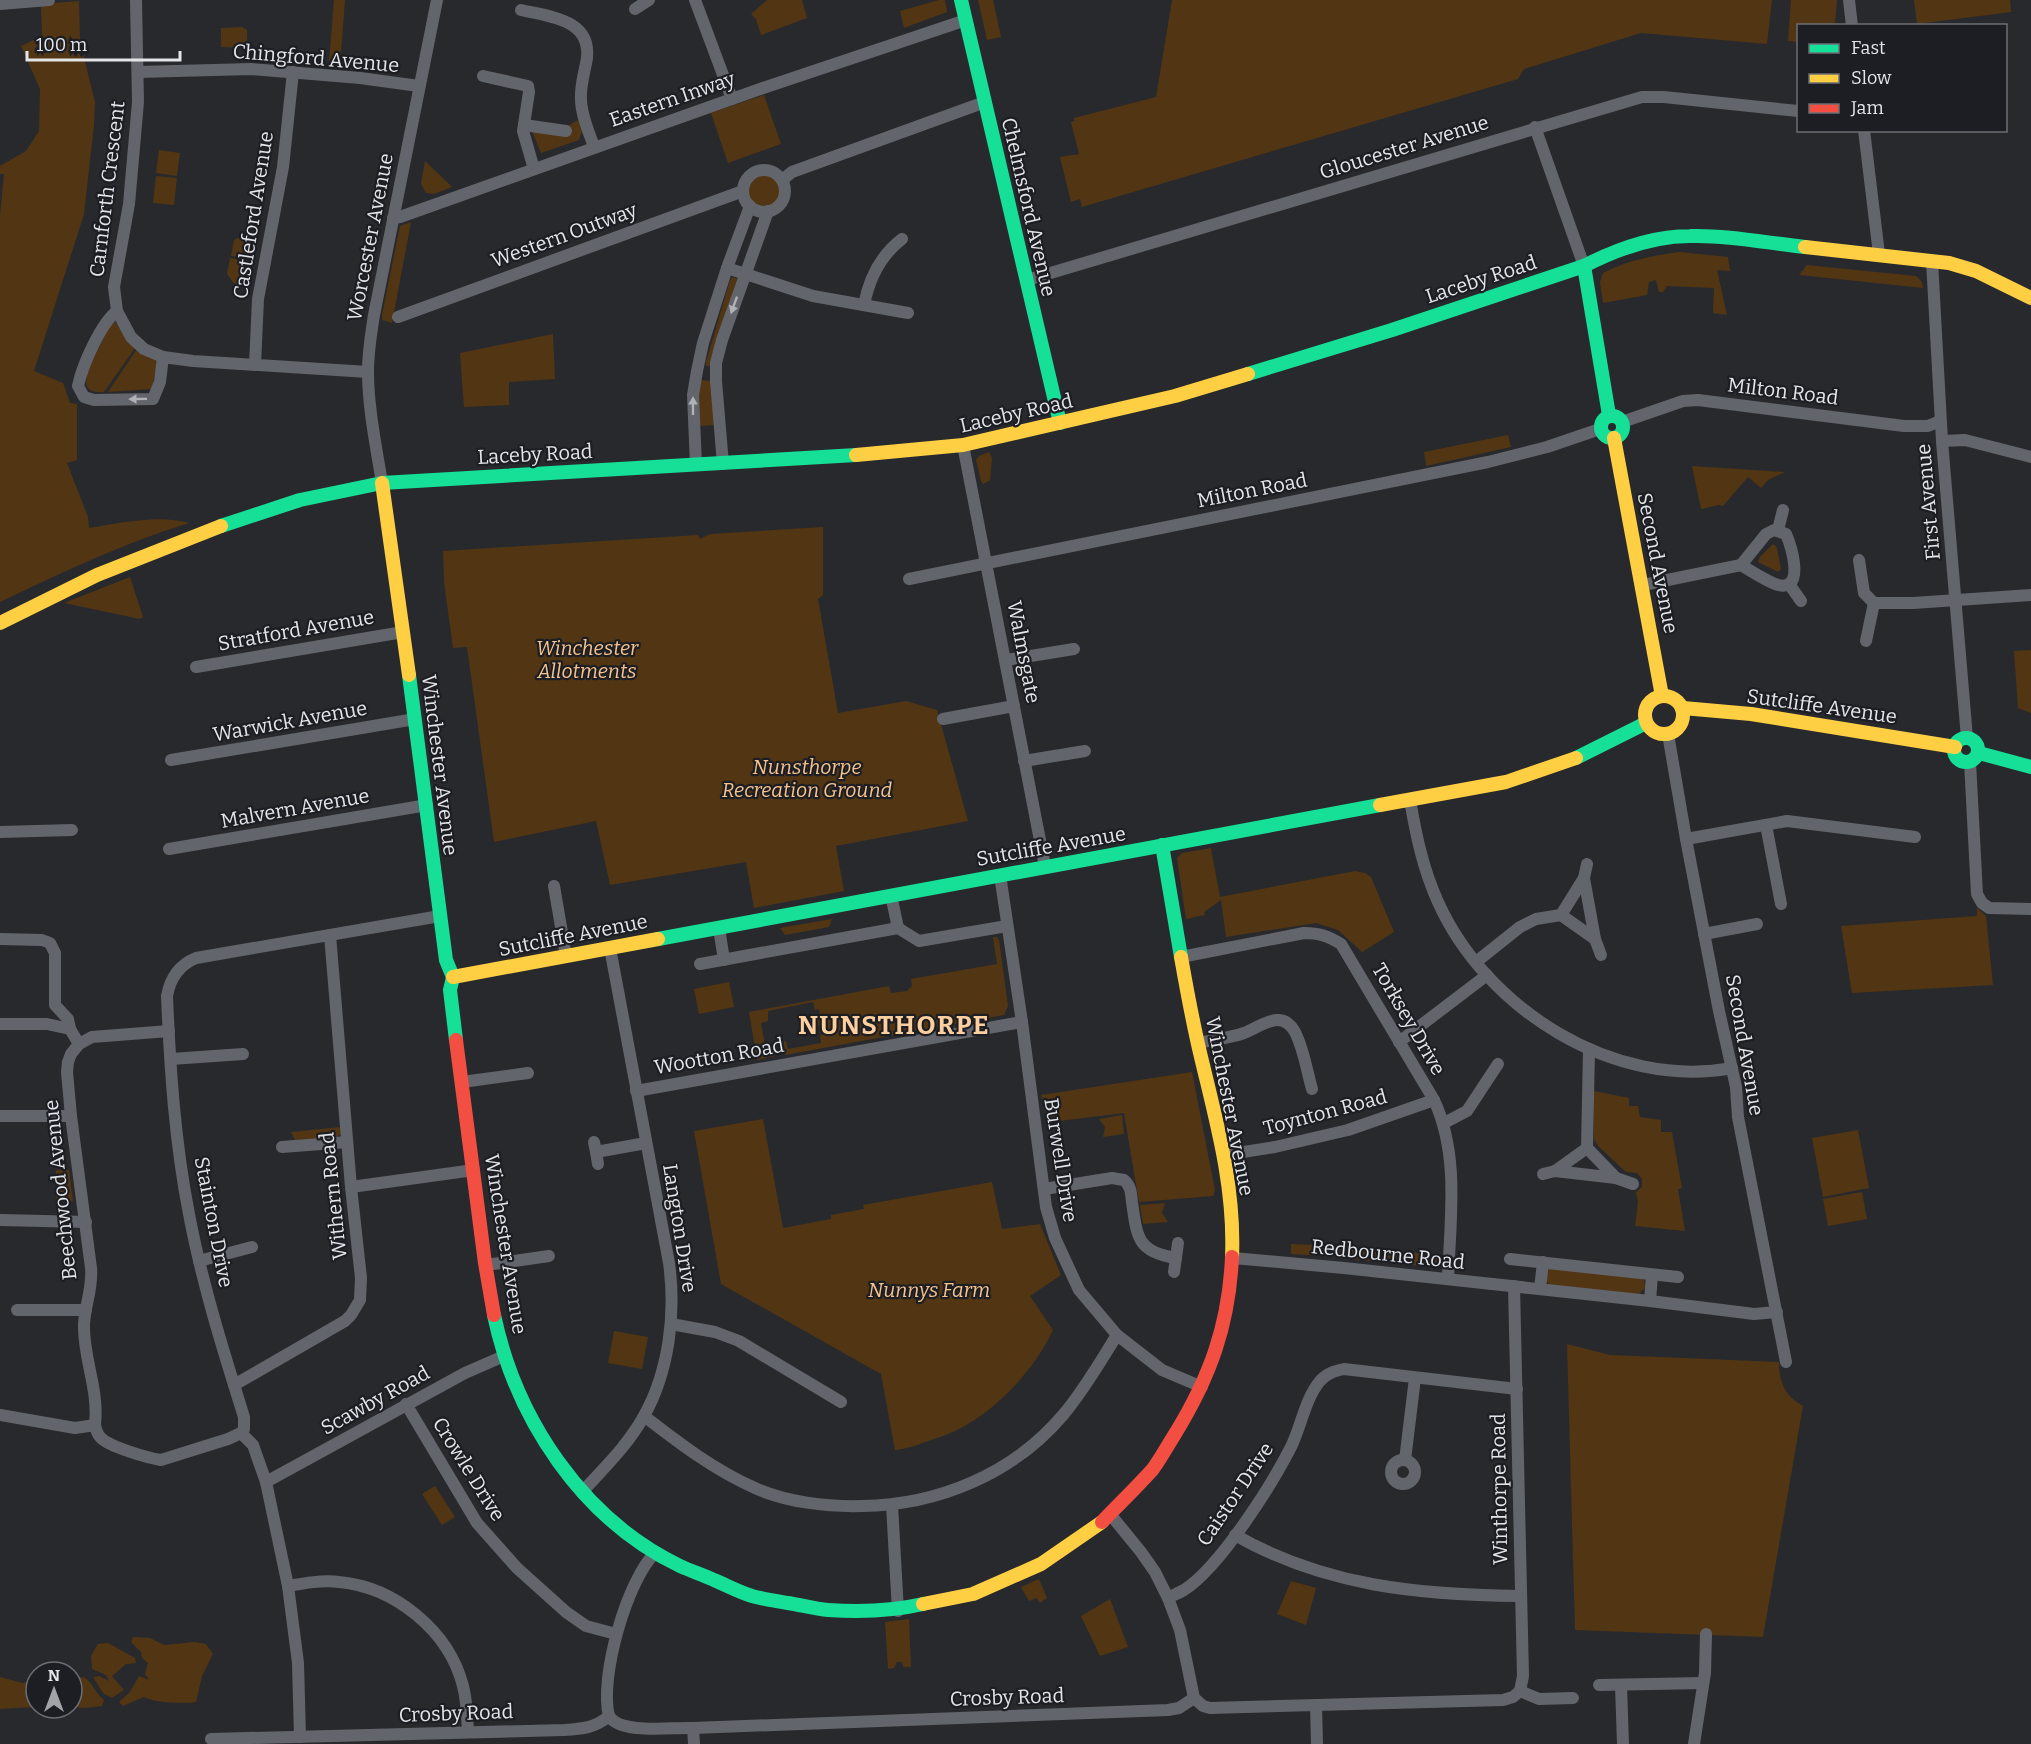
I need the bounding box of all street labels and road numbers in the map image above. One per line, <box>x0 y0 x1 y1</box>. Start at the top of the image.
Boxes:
street label: Chingford Avenue <box>232 39 400 77</box>
street label: Eastern Inway <box>606 66 738 132</box>
street label: Carnforth Crescent <box>84 100 130 278</box>
street label: Gloucester Avenue <box>1317 110 1491 184</box>
street label: Chelmsford Avenue <box>997 115 1061 299</box>
street label: Castleford Avenue <box>228 129 278 301</box>
street label: Worcester Avenue <box>342 151 398 323</box>
street label: Western Outway <box>488 197 641 272</box>
street label: Laceby Road <box>1422 250 1540 308</box>
street label: Milton Road <box>1726 372 1840 410</box>
street label: Laceby Road <box>957 388 1075 438</box>
street label: Laceby Road <box>477 439 593 469</box>
street label: First Avenue <box>1911 443 1945 561</box>
street label: Milton Road <box>1195 468 1309 512</box>
street label: Second Avenue <box>1633 491 1683 635</box>
street label: Walmsgate <box>1002 599 1046 705</box>
street label: Stratford Avenue <box>216 604 376 656</box>
street label: Winchester Avenue <box>417 673 463 857</box>
street label: Sutcliffe Avenue <box>1745 684 1899 728</box>
street label: Warwick Avenue <box>211 696 369 746</box>
street label: Malvern Avenue <box>219 783 371 833</box>
street label: Sutcliffe Avenue <box>974 821 1128 871</box>
street label: Sutcliffe Avenue <box>496 909 650 961</box>
street label: Torksey Drive <box>1367 959 1451 1079</box>
street label: Second Avenue <box>1721 973 1769 1117</box>
street label: Winchester Avenue <box>1201 1014 1259 1198</box>
street label: Wootton Road <box>652 1033 786 1079</box>
street label: Toynton Road <box>1261 1084 1390 1140</box>
street label: Burwell Drive <box>1039 1096 1083 1224</box>
street label: Beechwood Avenue <box>39 1099 81 1281</box>
street label: Withern Road <box>314 1131 352 1261</box>
street label: Winchester Avenue <box>480 1152 532 1336</box>
street label: Stainton Drive <box>190 1155 238 1289</box>
street label: Langton Drive <box>658 1162 702 1294</box>
street label: Redbourne Road <box>1310 1234 1466 1274</box>
street label: Scawby Road <box>316 1360 434 1440</box>
street label: Crowle Drive <box>428 1413 510 1525</box>
street label: Winthorpe Road <box>1486 1413 1512 1565</box>
street label: Caistor Drive <box>1192 1438 1278 1550</box>
street label: Crosby Road <box>949 1683 1065 1711</box>
street label: Crosby Road <box>398 1699 514 1727</box>

